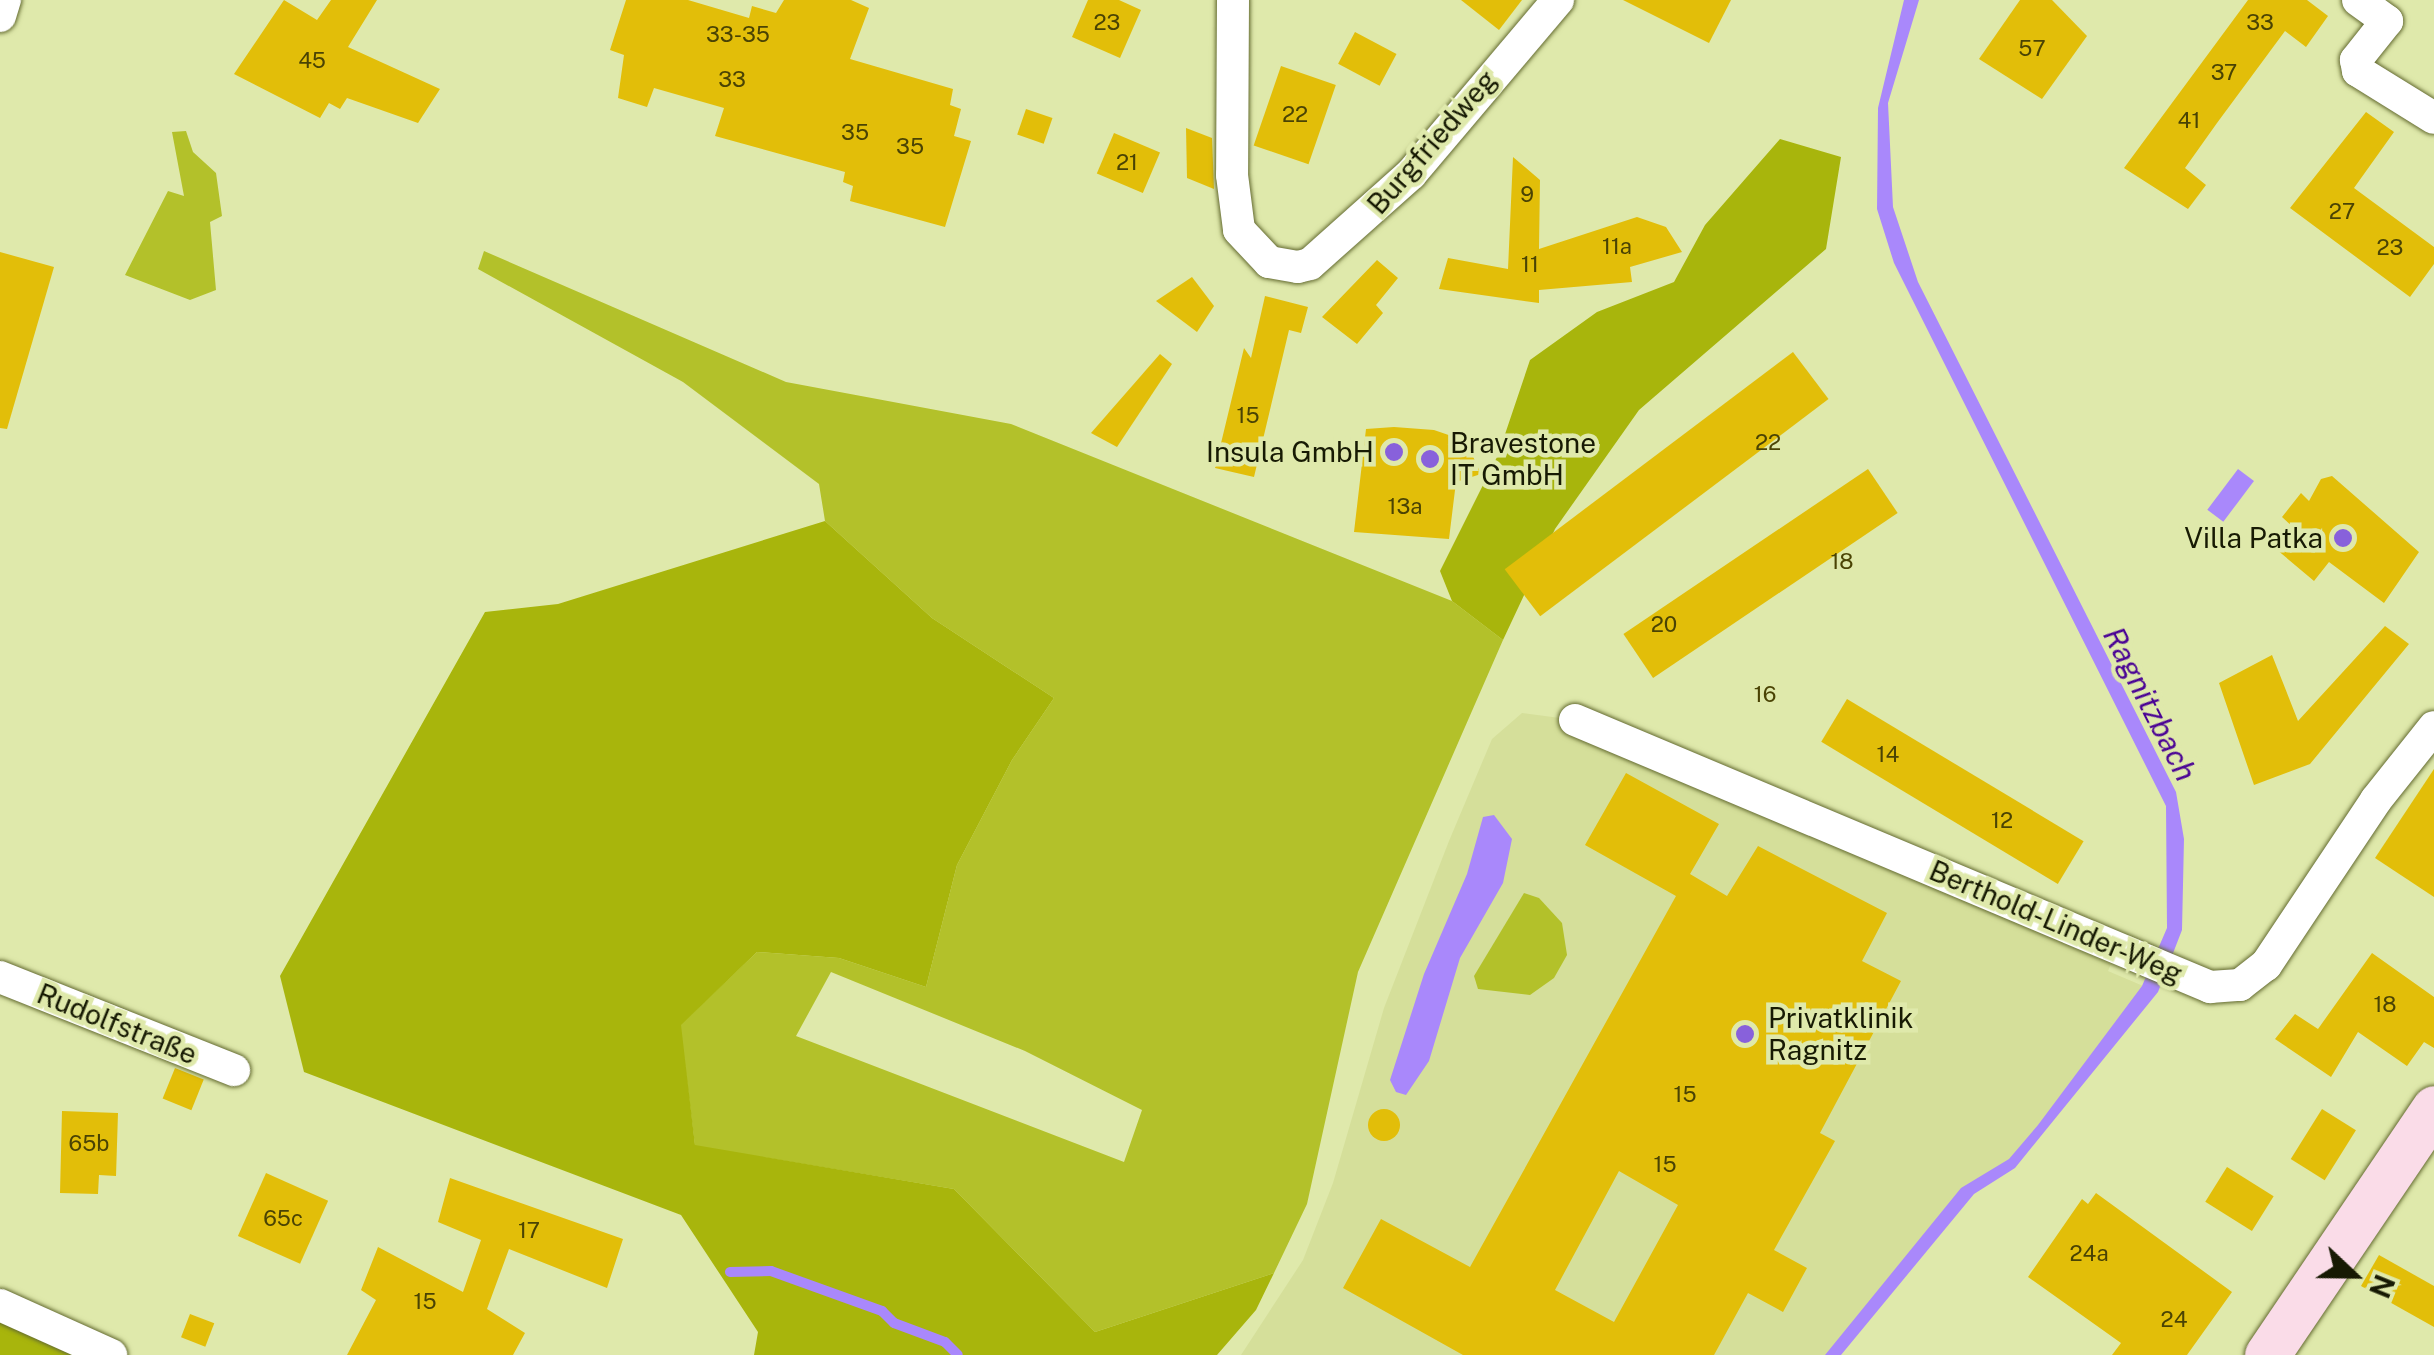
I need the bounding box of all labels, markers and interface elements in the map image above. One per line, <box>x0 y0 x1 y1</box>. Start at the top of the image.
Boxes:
house number: 23 <box>1094 10 1120 36</box>
house number: 33 <box>2246 10 2274 36</box>
house number: 33-35 <box>706 22 770 48</box>
house number: 57 <box>2018 36 2046 62</box>
house number: 45 <box>298 48 326 74</box>
house number: 37 <box>2211 60 2237 86</box>
street label: Burgfriedweg <box>1360 63 1504 221</box>
house number: 33 <box>718 67 746 93</box>
house number: 22 <box>1282 102 1308 128</box>
house number: 41 <box>2178 108 2200 134</box>
house number: 35 <box>841 120 869 146</box>
house number: 35 <box>896 134 924 160</box>
house number: 21 <box>1116 150 1138 176</box>
house number: 9 <box>1520 182 1534 208</box>
house number: 27 <box>2329 199 2355 225</box>
house number: 11a <box>1602 234 1632 260</box>
house number: 23 <box>2377 235 2403 261</box>
house number: 11 <box>1521 252 1539 278</box>
house number: 15 <box>1236 403 1260 429</box>
place label: Bravestone IT GmbH <box>1450 426 1596 492</box>
house number: 22 <box>1755 430 1781 456</box>
place label: Insula GmbH <box>1206 435 1374 469</box>
marker: Insula GmbH <box>1383 441 1405 463</box>
marker: Bravestone IT GmbH <box>1419 448 1441 470</box>
house number: 13a <box>1388 494 1422 520</box>
place label: Villa Patka <box>2184 521 2323 555</box>
marker: Villa Patka <box>2332 527 2354 549</box>
house number: 18 <box>1830 549 1854 575</box>
house number: 20 <box>1651 612 1677 638</box>
water label: Ragnitzbach <box>2096 621 2204 787</box>
house number: 16 <box>1754 682 1776 708</box>
house number: 14 <box>1877 742 1899 768</box>
house number: 12 <box>1991 808 2013 834</box>
street label: Berthold-Linder-Weg <box>1924 853 2188 991</box>
street label: Rudolfstraße <box>32 977 202 1071</box>
house number: 18 <box>2373 992 2397 1018</box>
place label: Privatklinik Ragnitz <box>1768 1001 1913 1067</box>
marker: Privatklinik Ragnitz <box>1732 1021 1758 1047</box>
house number: 15 <box>1673 1082 1697 1108</box>
house number: 65b <box>69 1131 109 1157</box>
house number: 15 <box>1653 1152 1677 1178</box>
house number: 65c <box>263 1206 303 1232</box>
house number: 17 <box>518 1218 540 1244</box>
north arrow <box>2304 1225 2404 1325</box>
house number: 24a <box>2069 1241 2109 1267</box>
text: N <box>2363 1270 2402 1303</box>
house number: 15 <box>413 1289 437 1315</box>
house number: 24 <box>2161 1307 2187 1333</box>

